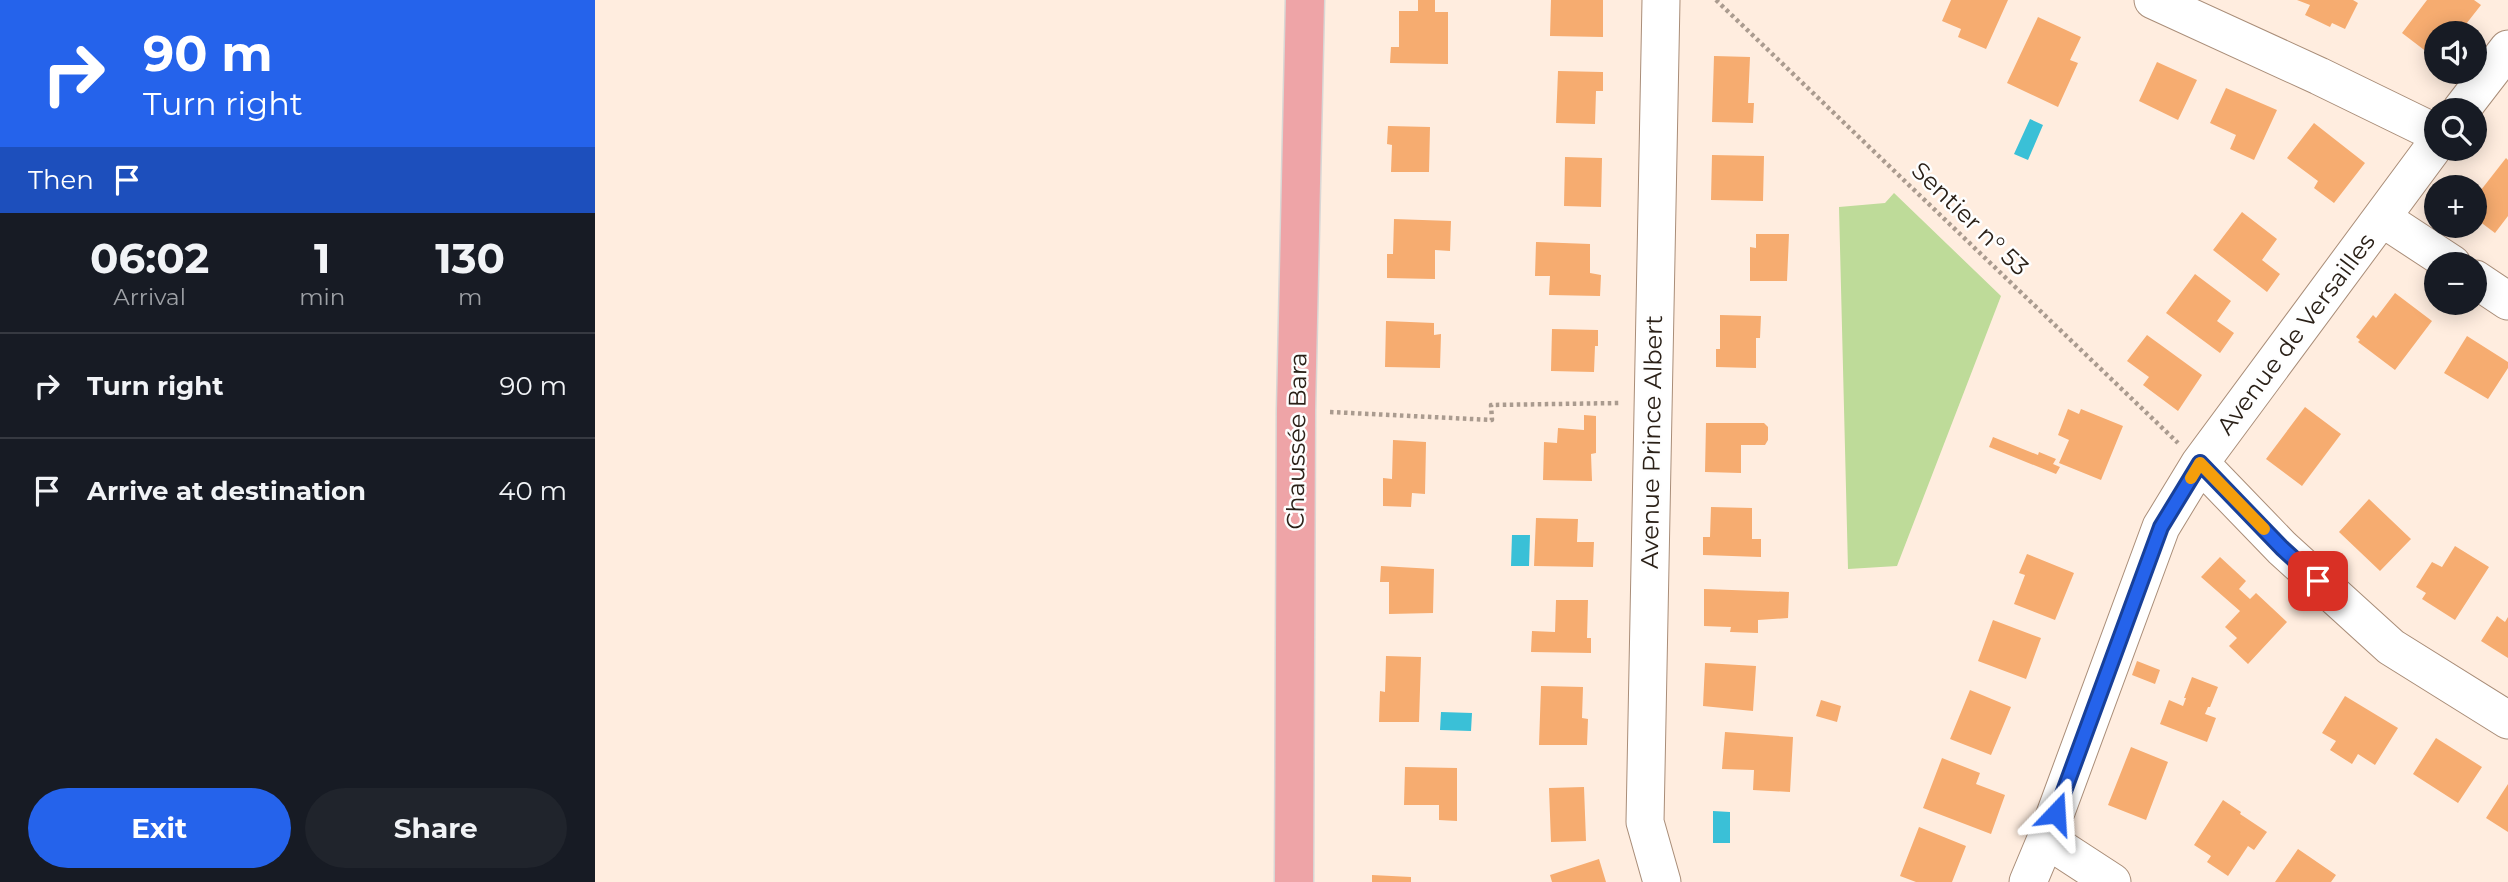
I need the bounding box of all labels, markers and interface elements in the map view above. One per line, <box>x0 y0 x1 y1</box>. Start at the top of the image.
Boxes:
map controls <box>2424 21 2487 315</box>
button: sound <box>2424 21 2487 84</box>
text: 90 m <box>143 24 273 83</box>
icon: right <box>28 28 119 119</box>
text: Turn right <box>143 84 303 123</box>
button: search <box>2424 98 2487 161</box>
street label: Sentier n° 53 <box>1906 156 2035 282</box>
icon: arrive <box>108 161 146 199</box>
text: Then <box>28 164 94 196</box>
button: + <box>2424 175 2487 238</box>
street label: Avenue de Versailles <box>2210 227 2381 440</box>
text: 06:02 <box>90 232 209 284</box>
text: 1 <box>314 232 331 284</box>
text: 130 <box>435 232 505 284</box>
button: − <box>2424 252 2487 315</box>
text: Arrival <box>113 283 186 311</box>
text: min <box>299 283 345 311</box>
text: m <box>458 283 482 311</box>
street label: Avenue Prince Albert <box>1635 315 1668 569</box>
street label: Chaussée Bara <box>1280 352 1313 530</box>
icon: right <box>28 367 66 405</box>
text: Turn right <box>87 370 223 402</box>
text: 90 m <box>500 370 567 402</box>
icon: arrive <box>28 472 66 510</box>
text: Arrive at destination <box>87 475 366 507</box>
text: 40 m <box>498 475 567 507</box>
pin <box>2288 551 2348 611</box>
icon: arrive <box>2299 562 2337 600</box>
position arrow <box>2019 776 2093 850</box>
button: Exit <box>28 788 291 868</box>
button: Share <box>305 788 567 868</box>

